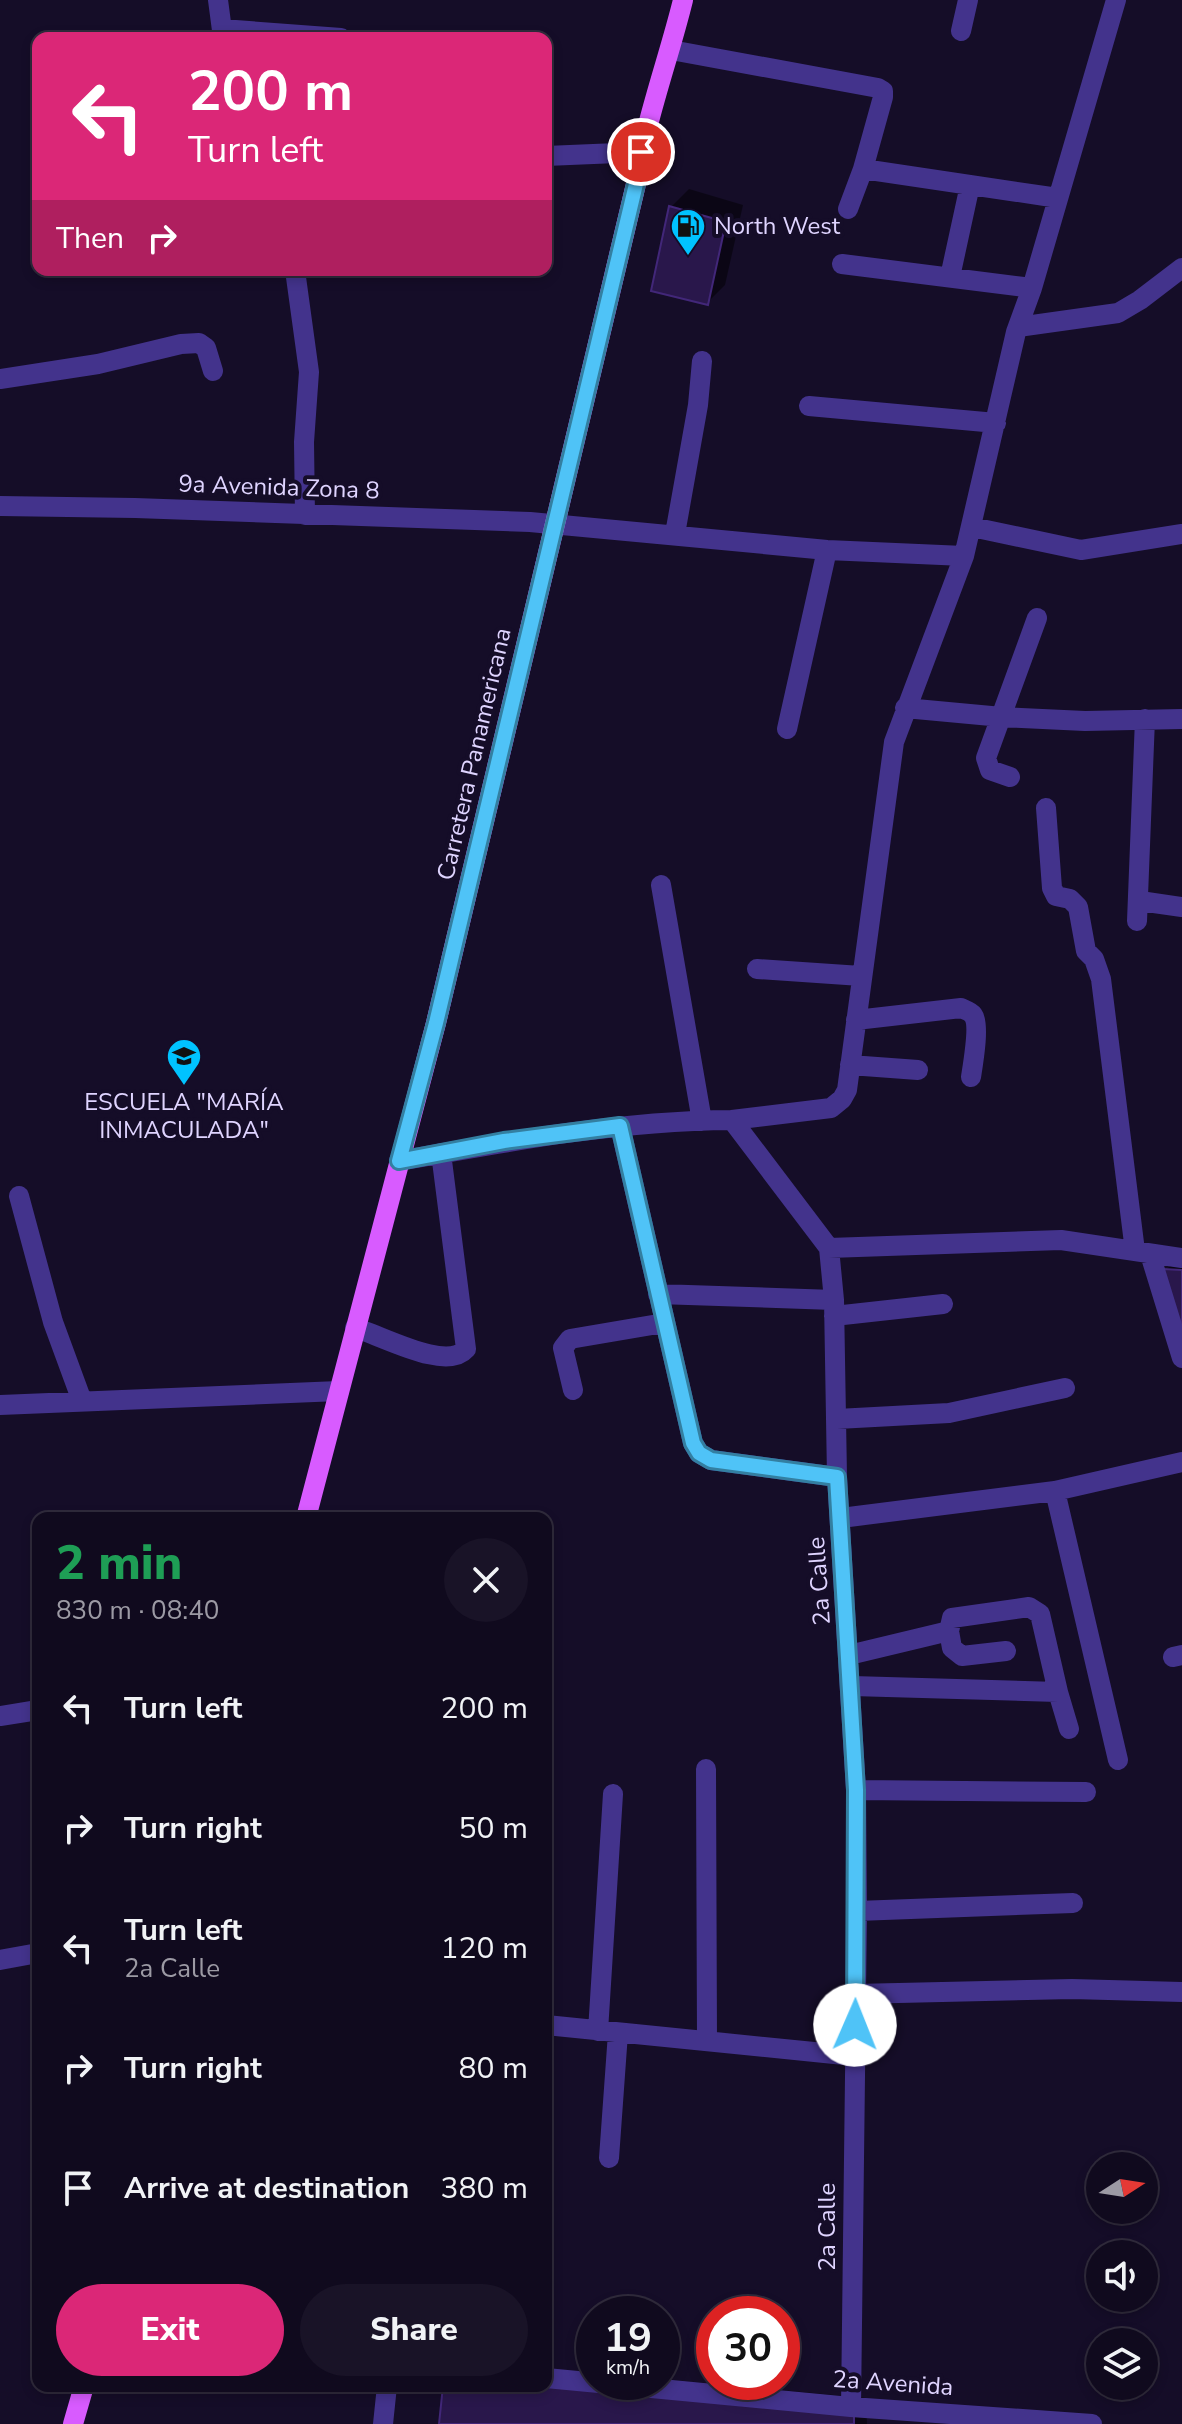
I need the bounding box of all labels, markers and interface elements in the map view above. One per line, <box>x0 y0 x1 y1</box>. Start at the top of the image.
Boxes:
text: 200 m <box>188 53 353 130</box>
icon: left <box>56 64 160 168</box>
pin <box>607 118 675 186</box>
text: Turn left <box>188 126 323 175</box>
icon: arrive <box>619 130 663 174</box>
fuel station icon: North West <box>669 207 707 257</box>
place label: North West <box>714 210 841 242</box>
icon: right <box>140 216 184 260</box>
text: Then <box>56 218 124 259</box>
street label: 9a Avenida Zona 8 <box>178 467 380 507</box>
street label: Carretera Panamericana <box>429 625 519 883</box>
school or university icon: ESCUELA "MARÍA INMACULADA" <box>165 1037 203 1087</box>
place label: ESCUELA "MARÍA INMACULADA" <box>84 1086 284 1146</box>
text: 2 min <box>56 1530 182 1596</box>
street label: 2a Calle <box>800 1536 838 1626</box>
button: close <box>444 1538 528 1622</box>
text: 830 m · 08:40 <box>56 1593 219 1628</box>
icon: left <box>56 1686 100 1730</box>
text: Turn left <box>124 1688 242 1729</box>
text: 200 m <box>441 1688 528 1729</box>
icon: right <box>56 1806 100 1850</box>
text: Turn right <box>124 1808 262 1849</box>
text: 50 m <box>459 1808 528 1849</box>
text: Turn left <box>124 1910 242 1951</box>
icon: left <box>56 1926 100 1970</box>
text: 120 m <box>441 1928 528 1969</box>
text: 2a Calle <box>124 1951 220 1986</box>
position arrow <box>813 1983 897 2067</box>
icon: right <box>56 2046 100 2090</box>
text: Turn right <box>124 2048 262 2089</box>
text: 80 m <box>459 2048 528 2089</box>
north arrow <box>1086 2152 1158 2224</box>
map controls <box>1086 2152 1158 2400</box>
icon: arrive <box>56 2166 100 2210</box>
text: Arrive at destination <box>124 2168 409 2209</box>
text: 380 m <box>441 2168 528 2209</box>
street label: 2a Calle <box>811 2183 843 2271</box>
button: sound <box>1086 2240 1158 2312</box>
button: Exit <box>56 2284 284 2376</box>
button: Share <box>300 2284 528 2376</box>
speed limit sign: 30 <box>696 2296 800 2400</box>
text: 19 <box>604 2311 652 2365</box>
button: layers <box>1086 2328 1158 2400</box>
text: km/h <box>606 2354 650 2381</box>
street label: 2a Avenida <box>832 2363 954 2403</box>

